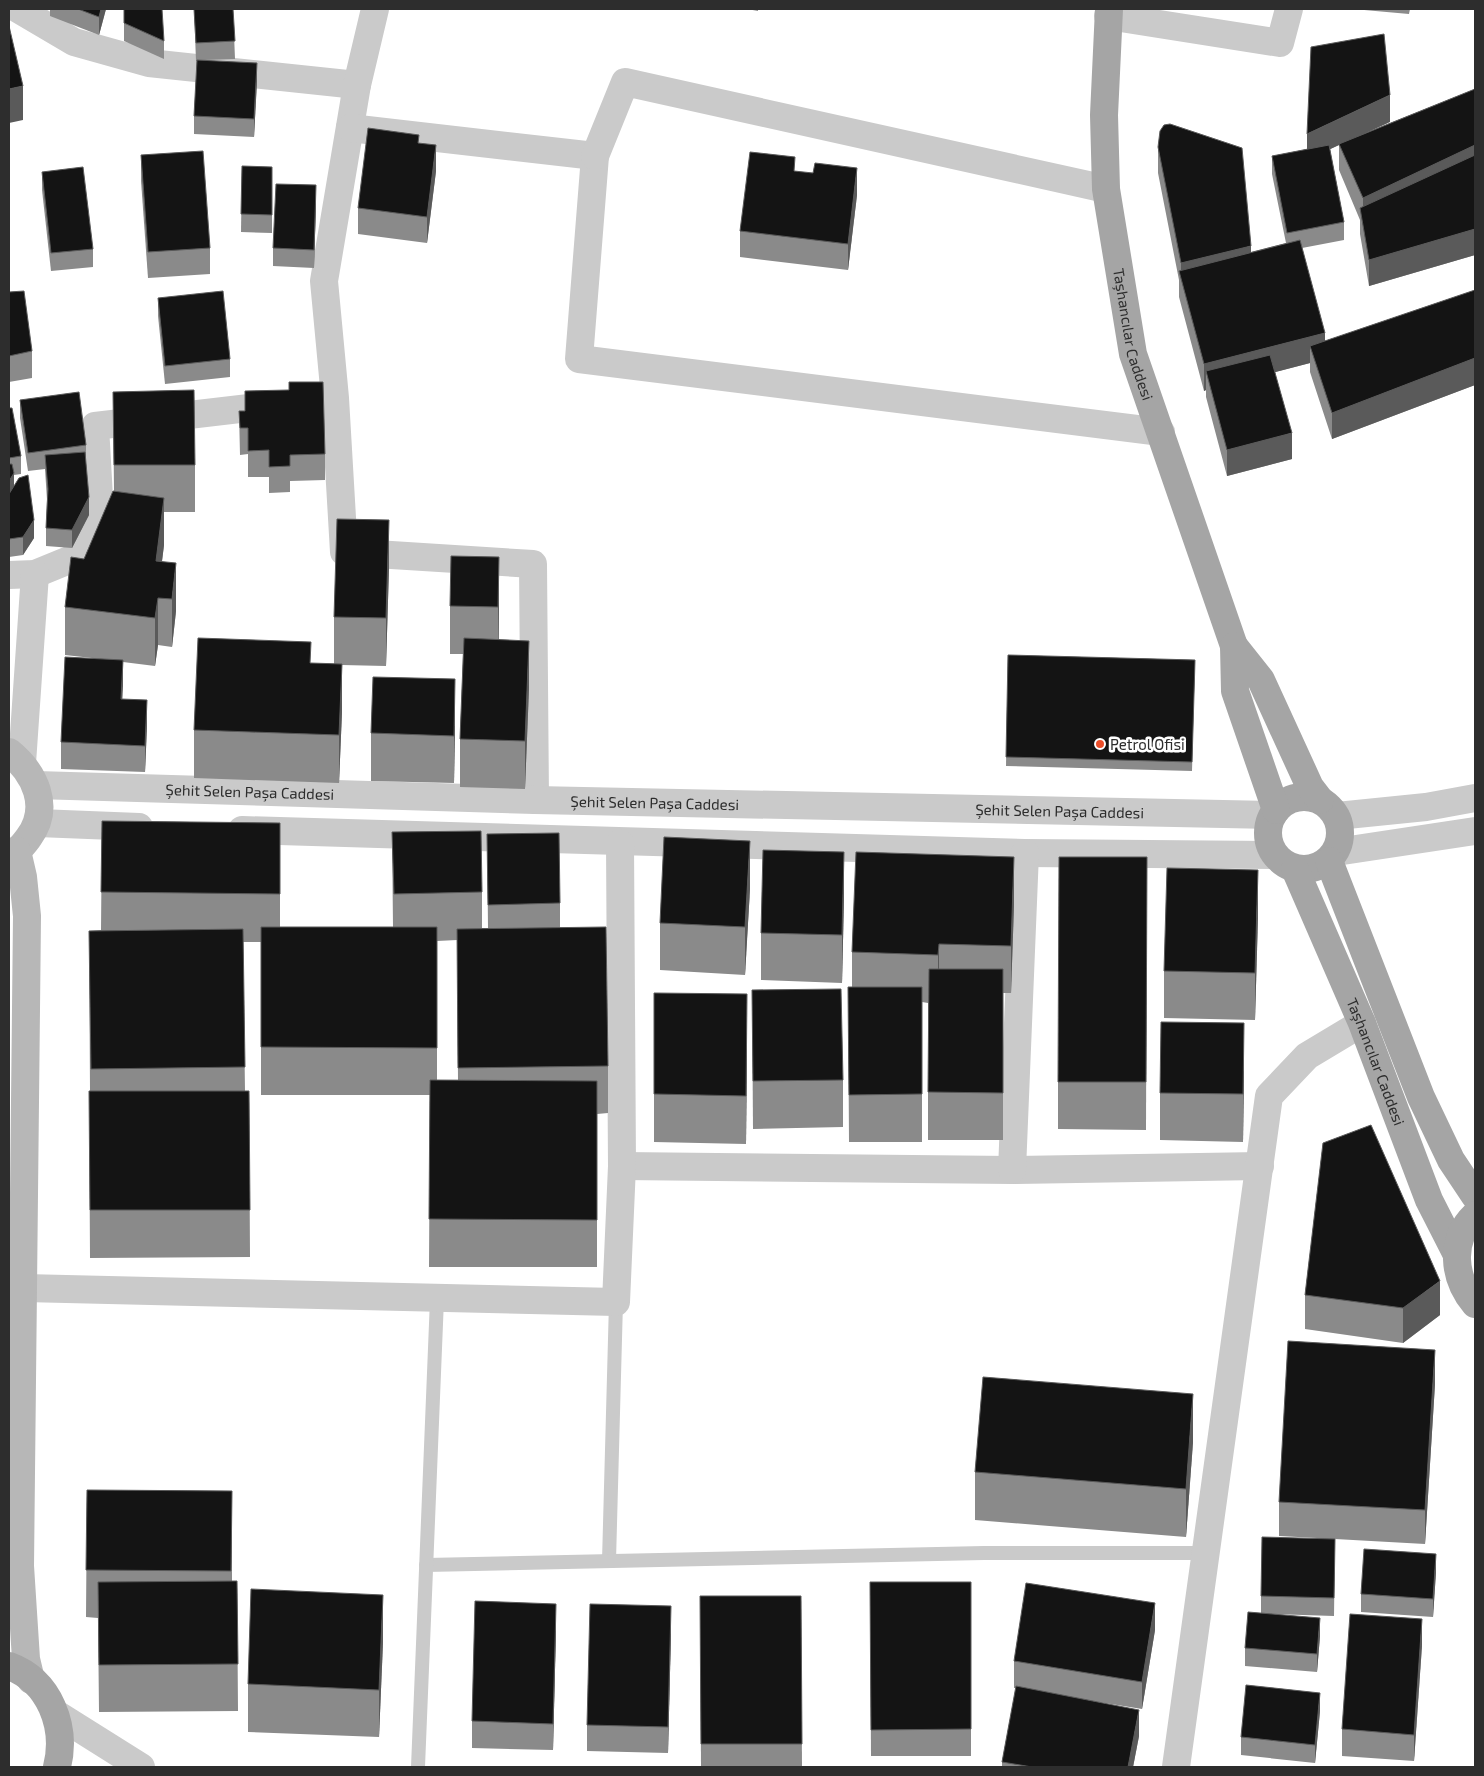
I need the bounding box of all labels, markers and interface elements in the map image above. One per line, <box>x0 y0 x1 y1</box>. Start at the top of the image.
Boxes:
street label: Taşhancılar Caddesi <box>1110 267 1157 403</box>
place label: Petrol Ofisi <box>1110 735 1185 753</box>
marker: Petrol Ofisi <box>1094 738 1106 750</box>
street label: Şehit Selen Paşa Caddesi <box>165 780 335 803</box>
street label: Şehit Selen Paşa Caddesi <box>570 792 739 813</box>
street label: Şehit Selen Paşa Caddesi <box>975 800 1144 821</box>
street label: Taşhancılar Caddesi <box>1343 995 1409 1128</box>

